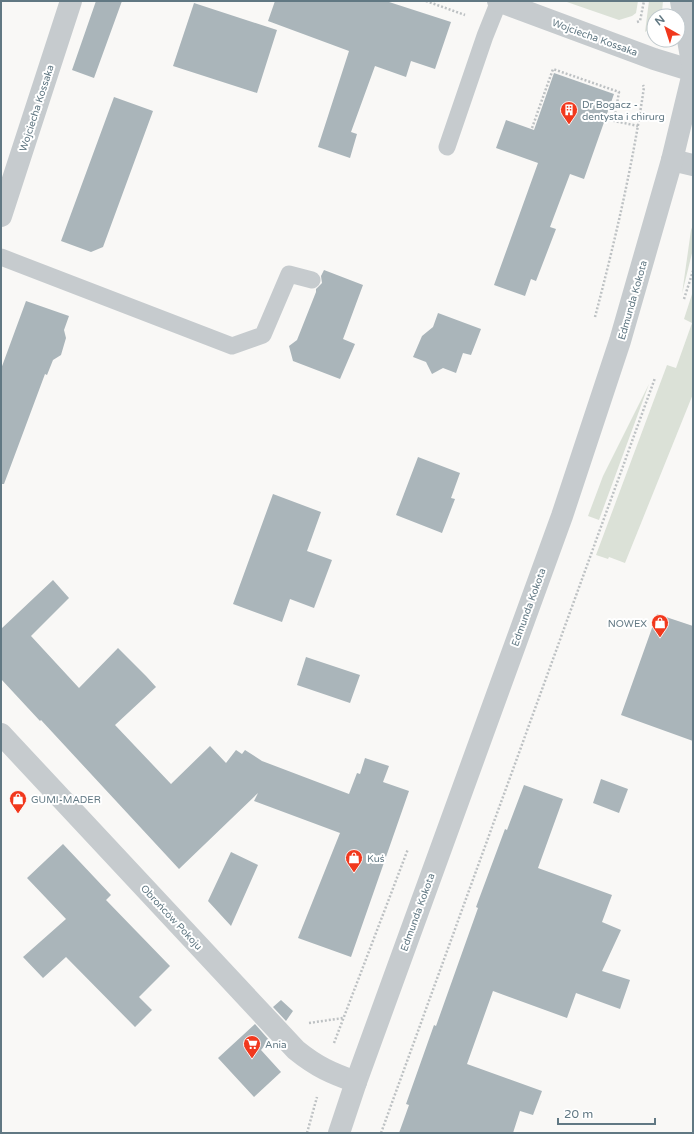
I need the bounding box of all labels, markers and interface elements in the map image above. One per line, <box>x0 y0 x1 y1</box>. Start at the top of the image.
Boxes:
north arrow <box>646 8 686 48</box>
text: N <box>652 13 668 28</box>
street label: Wojciecha Kossaka <box>550 17 639 59</box>
street label: Wojciecha Kossaka <box>17 63 57 153</box>
place label: Dr Bogacz - dentysta i chirurg <box>582 99 665 123</box>
building icon: Dr Bogacz - dentysta i chirurg <box>559 100 579 125</box>
street label: Edmunda Kokota <box>616 259 650 341</box>
street label: Edmunda Kokota <box>509 567 549 648</box>
shop icon: NOWEX <box>650 613 670 638</box>
place label: NOWEX <box>608 618 647 630</box>
shop icon: GUMI-MADER <box>8 789 28 814</box>
place label: GUMI-MADER <box>31 794 101 806</box>
shop icon: Kuś <box>344 848 364 873</box>
place label: Kuś <box>367 853 385 865</box>
street label: Edmunda Kokota <box>398 872 438 953</box>
street label: Obrońców Pokoju <box>138 883 205 953</box>
supermarket icon: Ania <box>242 1034 262 1059</box>
place label: Ania <box>265 1039 287 1051</box>
scale bar <box>558 1100 655 1126</box>
text: 20 m <box>564 1107 593 1121</box>

